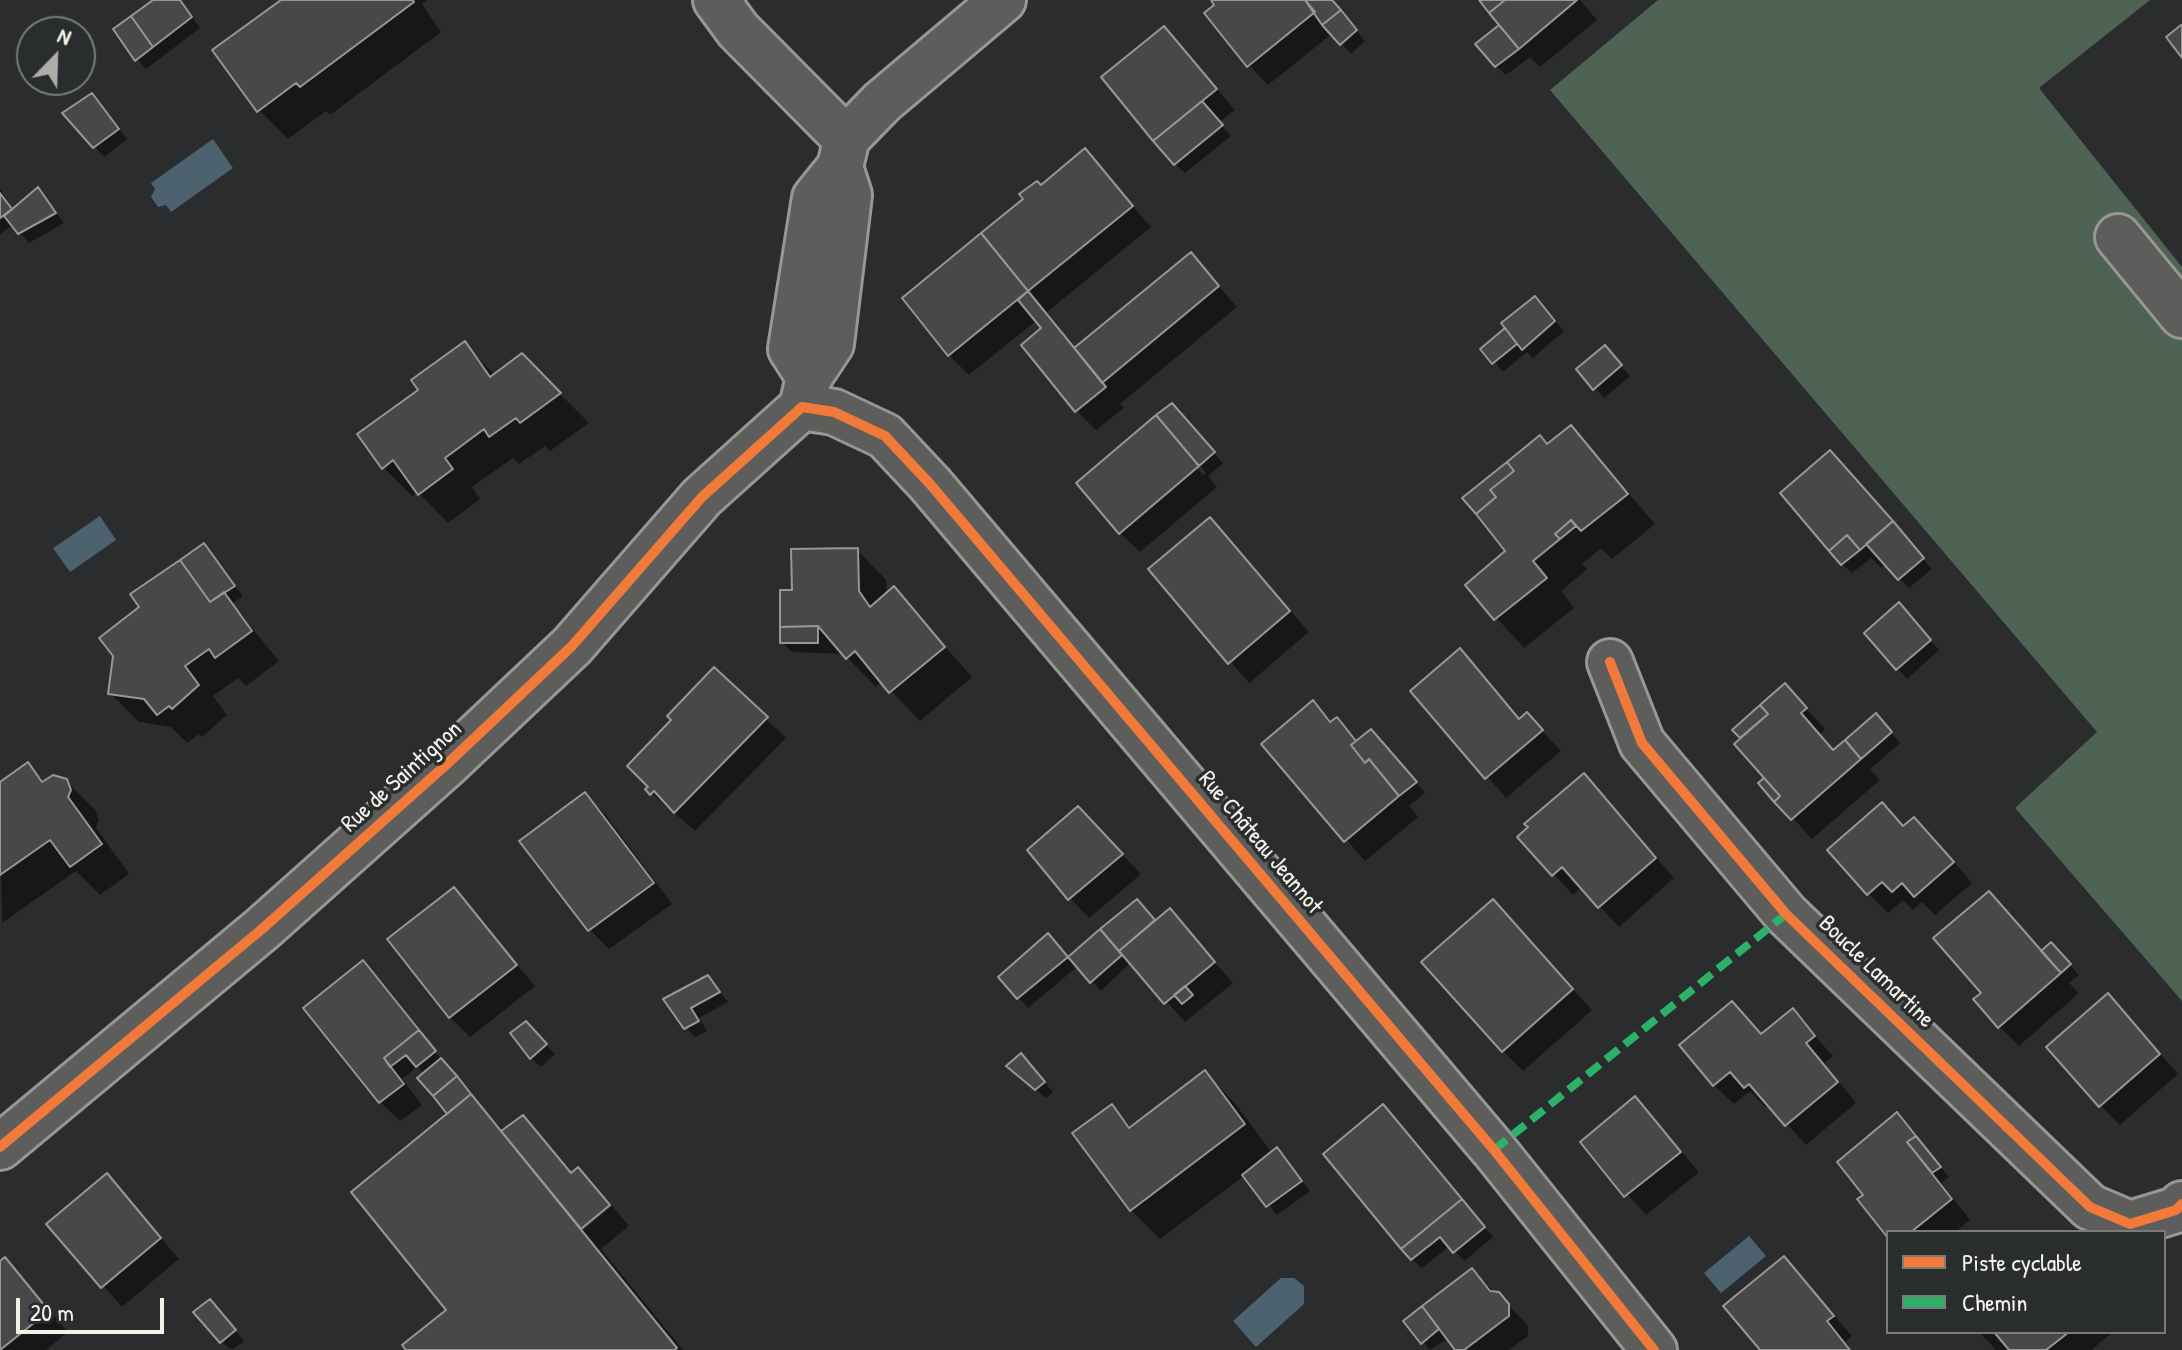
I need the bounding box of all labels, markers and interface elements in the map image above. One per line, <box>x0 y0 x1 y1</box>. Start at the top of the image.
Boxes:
north arrow <box>16 16 96 96</box>
text: N <box>53 20 76 52</box>
street label: Rue de Saintignon <box>336 715 468 839</box>
street label: Rue Château Jeannot <box>1192 766 1328 920</box>
street label: Boucle Lamartine <box>1812 910 1940 1034</box>
legend <box>1886 1230 2166 1334</box>
text: Piste cyclable <box>1962 1246 2082 1278</box>
scale bar <box>20 1282 168 1332</box>
text: Chemin <box>1962 1286 2027 1318</box>
text: 20 m <box>30 1296 74 1328</box>

